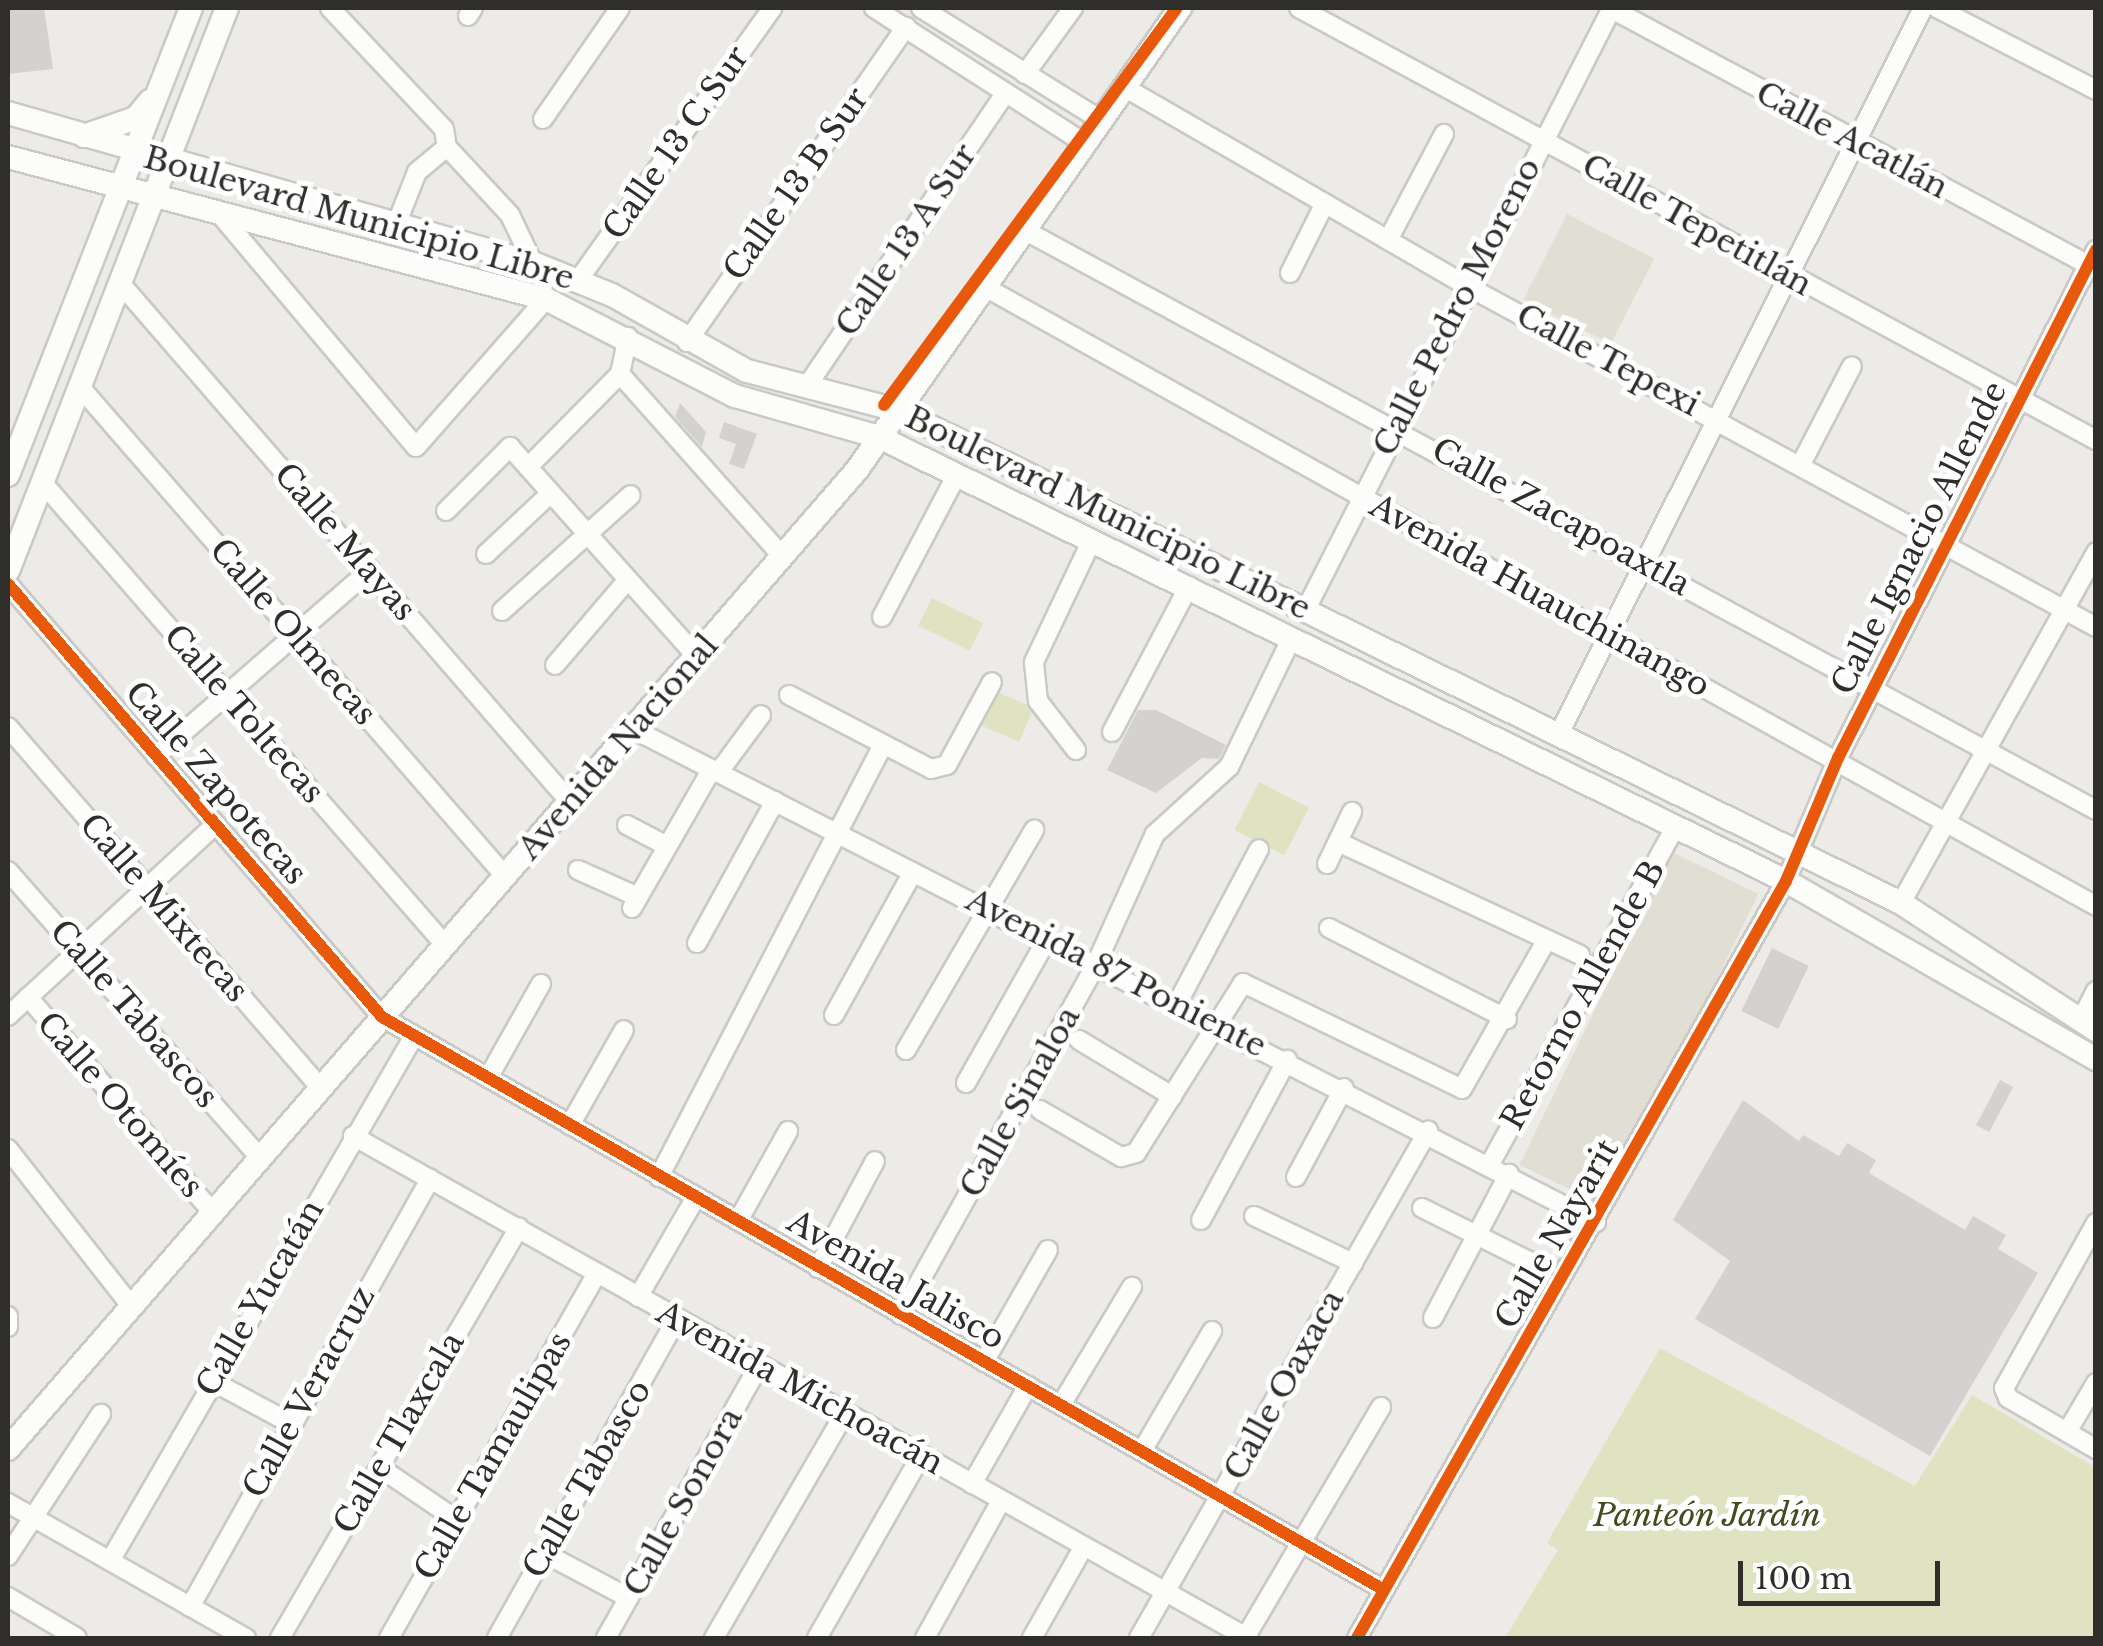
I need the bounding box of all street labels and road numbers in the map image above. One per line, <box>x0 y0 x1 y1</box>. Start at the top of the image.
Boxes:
street label: Calle 13 C Sur <box>595 39 757 247</box>
street label: Calle Acatlán <box>1749 73 1955 207</box>
street label: Calle 13 B Sur <box>715 80 877 288</box>
street label: Calle 13 A Sur <box>827 136 985 344</box>
street label: Boulevard Municipio Libre <box>139 138 579 298</box>
street label: Calle Tepetitlán <box>1575 146 1819 304</box>
street label: Calle Pedro Moreno <box>1365 152 1549 462</box>
street label: Calle Tepexi <box>1510 295 1706 425</box>
street label: Calle Ignacio Allende <box>1823 375 2015 701</box>
street label: Boulevard Municipio Libre <box>899 398 1317 628</box>
street label: Calle Zacapoaxtla <box>1425 430 1697 604</box>
street label: Calle Mayas <box>266 455 424 629</box>
street label: Avenida Huauchinango <box>1363 486 1717 706</box>
street label: Calle Olmecas <box>202 531 384 733</box>
street label: Calle Toltecas <box>156 616 332 812</box>
street label: Avenida Nacional <box>510 626 726 868</box>
street label: Calle Zapotecas <box>117 674 315 892</box>
street label: Calle Mixtecas <box>72 806 256 1010</box>
street label: Retorno Allende B <box>1493 853 1673 1137</box>
street label: Avenida 87 Poniente <box>959 881 1273 1065</box>
street label: Calle Tabascos <box>42 912 226 1116</box>
street label: Calle Sinaloa <box>952 1000 1088 1204</box>
street label: Calle Otomíes <box>29 1004 211 1206</box>
street label: Calle Nayarit <box>1487 1132 1627 1336</box>
street label: Calle Yucatán <box>188 1192 332 1404</box>
street label: Avenida Jalisco <box>780 1202 1012 1358</box>
street label: Calle Veracruz <box>235 1279 383 1505</box>
street label: Calle Oaxaca <box>1216 1283 1352 1487</box>
street label: Avenida Michoacán <box>650 1293 950 1483</box>
street label: Calle Tlaxcala <box>326 1325 472 1541</box>
street label: Calle Tamaulipas <box>406 1325 580 1587</box>
street label: Calle Tabasco <box>515 1373 659 1585</box>
street label: Calle Sonora <box>615 1401 751 1603</box>

